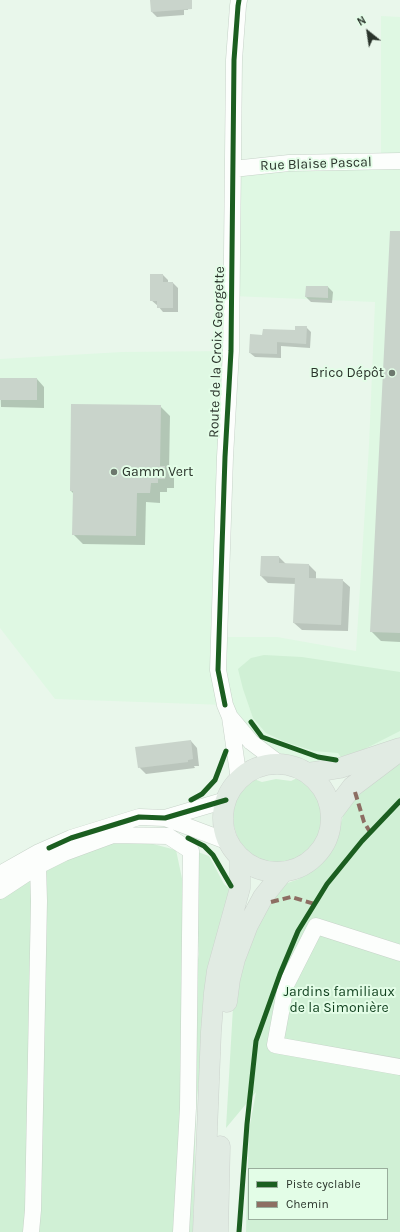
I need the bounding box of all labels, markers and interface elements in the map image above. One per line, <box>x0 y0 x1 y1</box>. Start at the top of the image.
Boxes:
north arrow <box>348 12 388 52</box>
text: N <box>355 14 368 29</box>
street label: Rue Blaise Pascal <box>260 154 372 174</box>
street label: Route de la Croix Georgette <box>206 266 228 438</box>
place label: Brico Dépôt <box>310 365 384 381</box>
marker: Brico Dépôt <box>387 368 397 378</box>
place label: Gamm Vert <box>122 464 193 480</box>
marker: Gamm Vert <box>109 467 119 477</box>
park label: Jardins familiaux de la Simonière <box>283 984 395 1016</box>
legend <box>248 1168 388 1220</box>
text: Piste cyclable <box>286 1177 361 1191</box>
text: Chemin <box>286 1197 329 1211</box>

